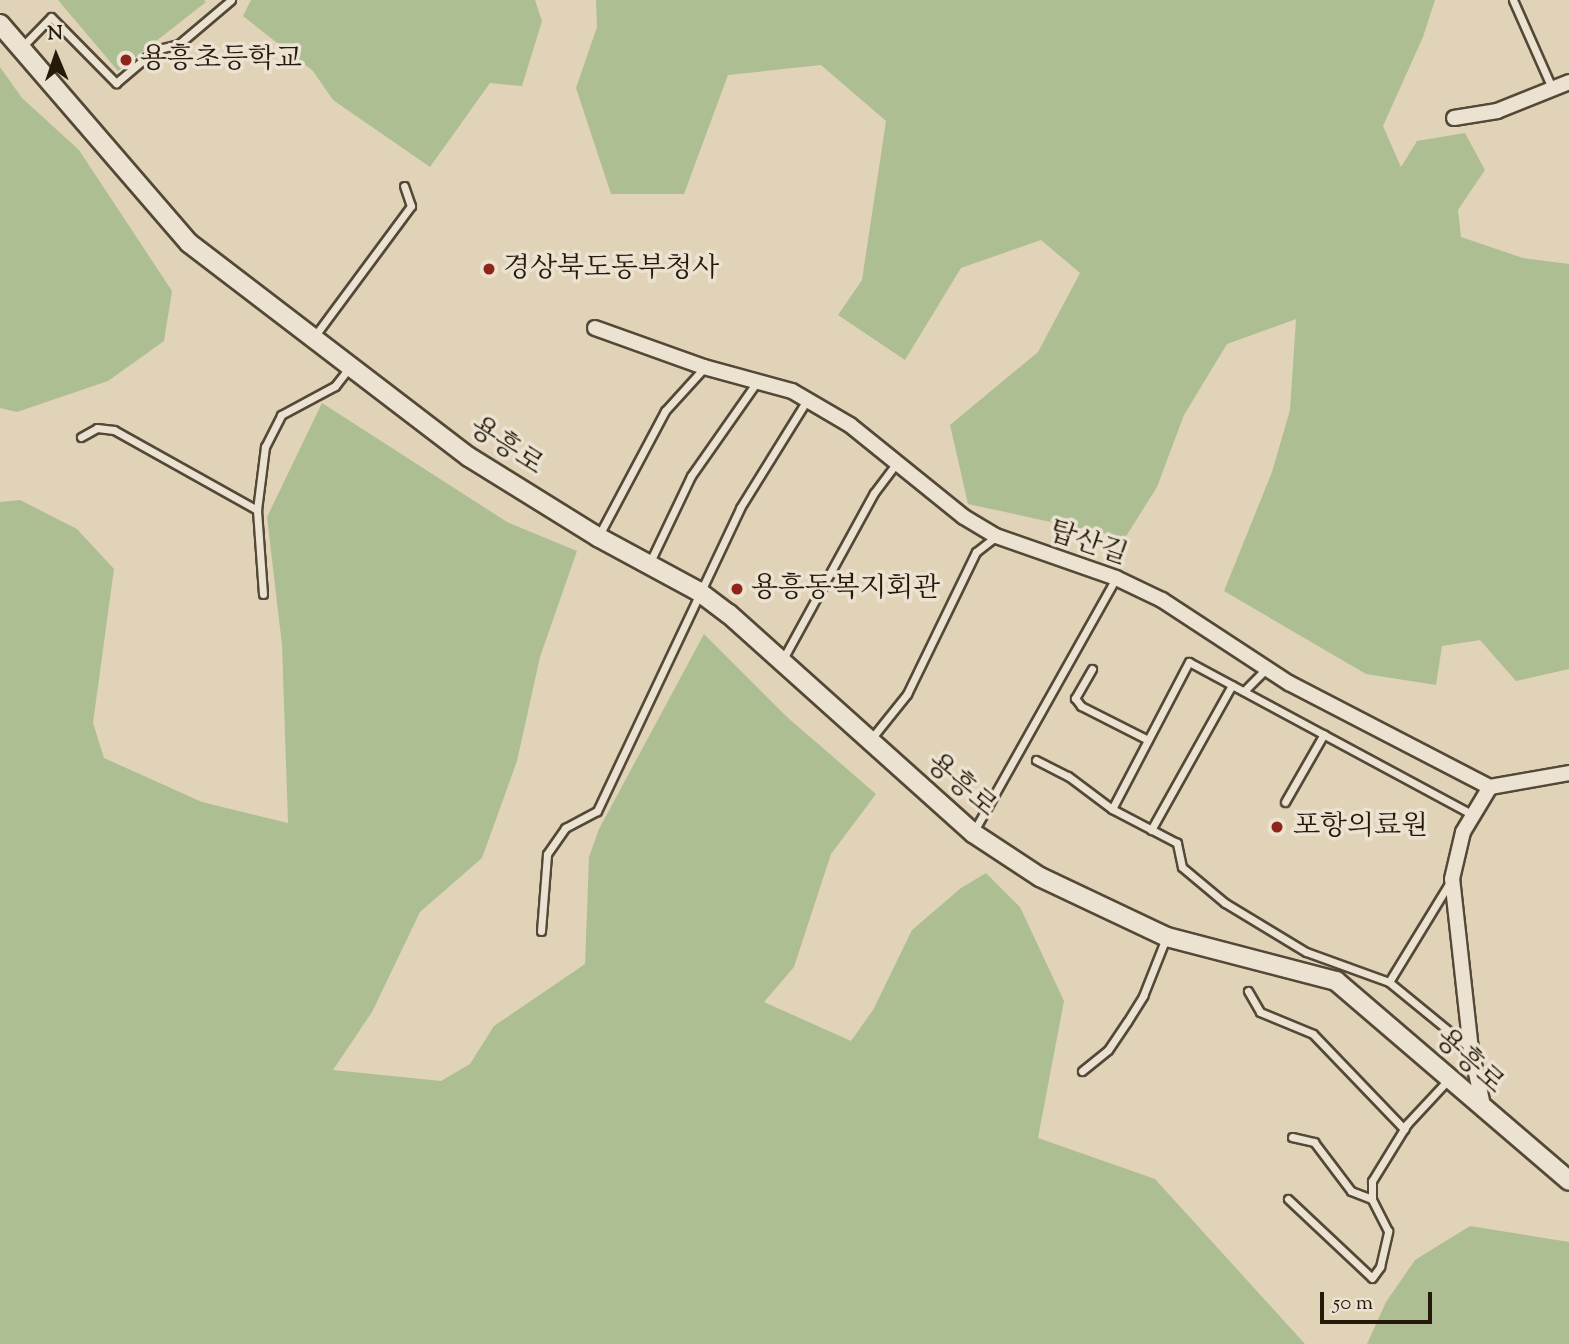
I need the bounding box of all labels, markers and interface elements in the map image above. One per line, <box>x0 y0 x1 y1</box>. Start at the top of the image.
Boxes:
north arrow <box>21 21 91 91</box>
text: N <box>47 21 63 48</box>
place label: 용흥초등학교 <box>140 43 302 77</box>
marker: 용흥초등학교 <box>118 52 134 68</box>
place label: 경상북도동부청사 <box>503 252 719 286</box>
marker: 경상북도동부청사 <box>481 261 497 277</box>
street label: 용흥로 <box>463 411 549 483</box>
street label: 탑산길 <box>1044 515 1132 573</box>
place label: 용흥동복지회관 <box>751 572 940 606</box>
marker: 용흥동복지회관 <box>729 581 745 597</box>
street label: 용흥로 <box>919 747 1003 825</box>
place label: 포항의료원 <box>1293 810 1428 844</box>
marker: 포항의료원 <box>1267 817 1287 837</box>
street label: 용흥로 <box>1428 1022 1510 1102</box>
scale bar <box>1324 1278 1436 1322</box>
text: 50 m <box>1333 1289 1373 1319</box>

